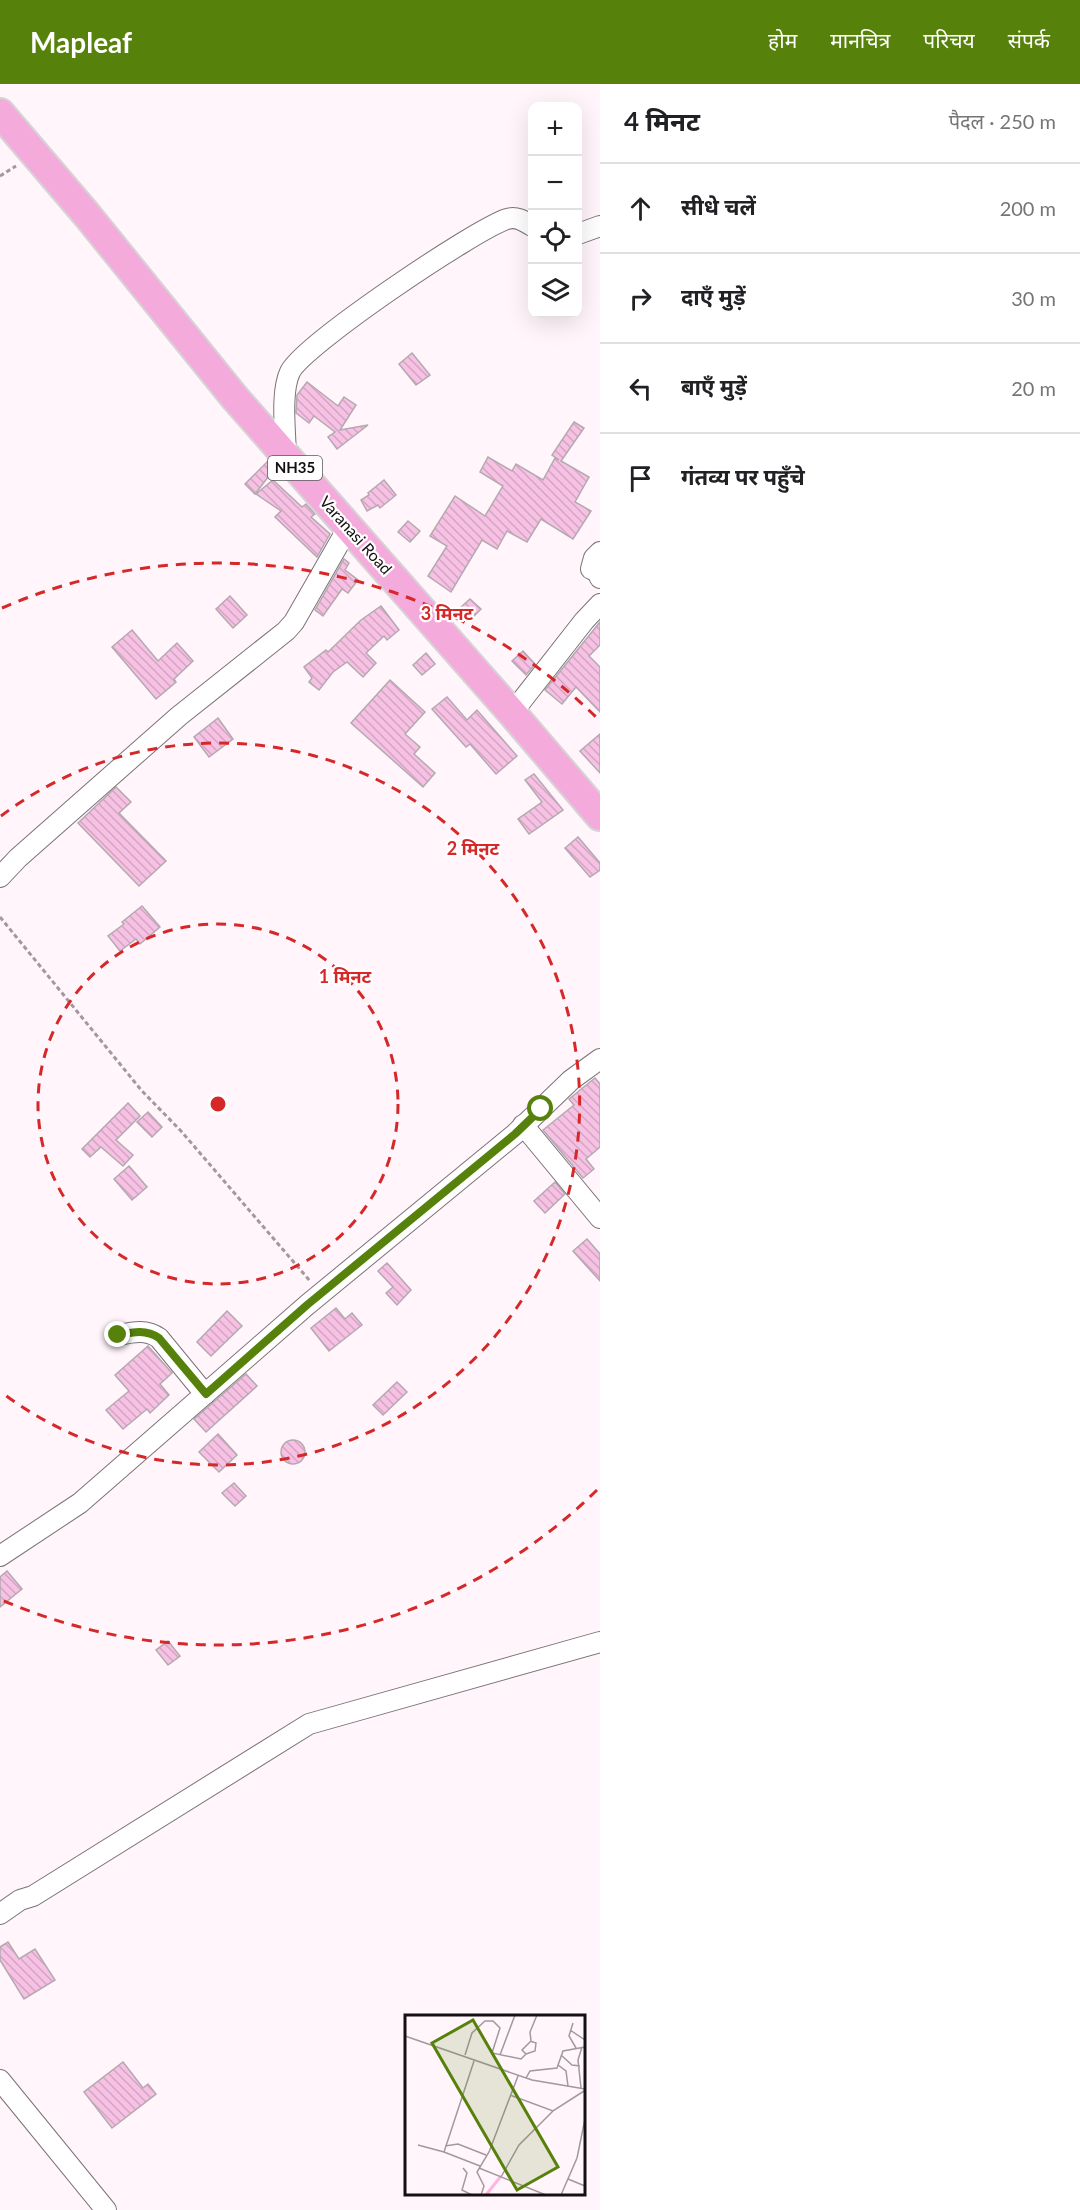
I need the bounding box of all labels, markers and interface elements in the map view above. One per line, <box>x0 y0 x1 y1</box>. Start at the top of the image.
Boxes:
text: Mapleaf <box>30 25 132 59</box>
text: होम <box>768 27 797 52</box>
text: मानचित्र <box>830 27 890 52</box>
text: परिचय <box>923 27 975 52</box>
text: संपर्क <box>1008 27 1050 52</box>
map controls <box>528 102 582 318</box>
button: + <box>528 102 582 156</box>
text: 4 मिनट <box>624 105 700 137</box>
text: पैदल · 250 m <box>949 109 1056 133</box>
button: − <box>528 156 582 210</box>
icon: ahead <box>624 192 657 225</box>
text: सीधे चलें <box>681 193 756 220</box>
text: 200 m <box>1000 196 1056 220</box>
button: locate <box>528 210 582 264</box>
button: layers <box>528 264 582 318</box>
icon: right <box>624 282 657 315</box>
text: दाएँ मुड़ें <box>681 283 745 310</box>
text: 30 m <box>1011 286 1056 310</box>
icon: left <box>624 372 657 405</box>
text: बाएँ मुड़ें <box>681 373 747 400</box>
text: 20 m <box>1011 376 1056 400</box>
road number: NH35 <box>268 456 322 480</box>
icon: arrive <box>624 462 657 495</box>
text: गंतव्य पर पहुँचे <box>681 463 805 490</box>
street label: Varanasi Road <box>316 492 396 578</box>
text: 3 मिनट <box>421 602 474 624</box>
text: 2 मिनट <box>447 837 500 859</box>
text: 1 मिनट <box>319 965 372 987</box>
centre of rings <box>208 1094 228 1114</box>
route start <box>527 1095 553 1121</box>
route end <box>104 1321 130 1347</box>
inset map <box>405 2015 585 2195</box>

